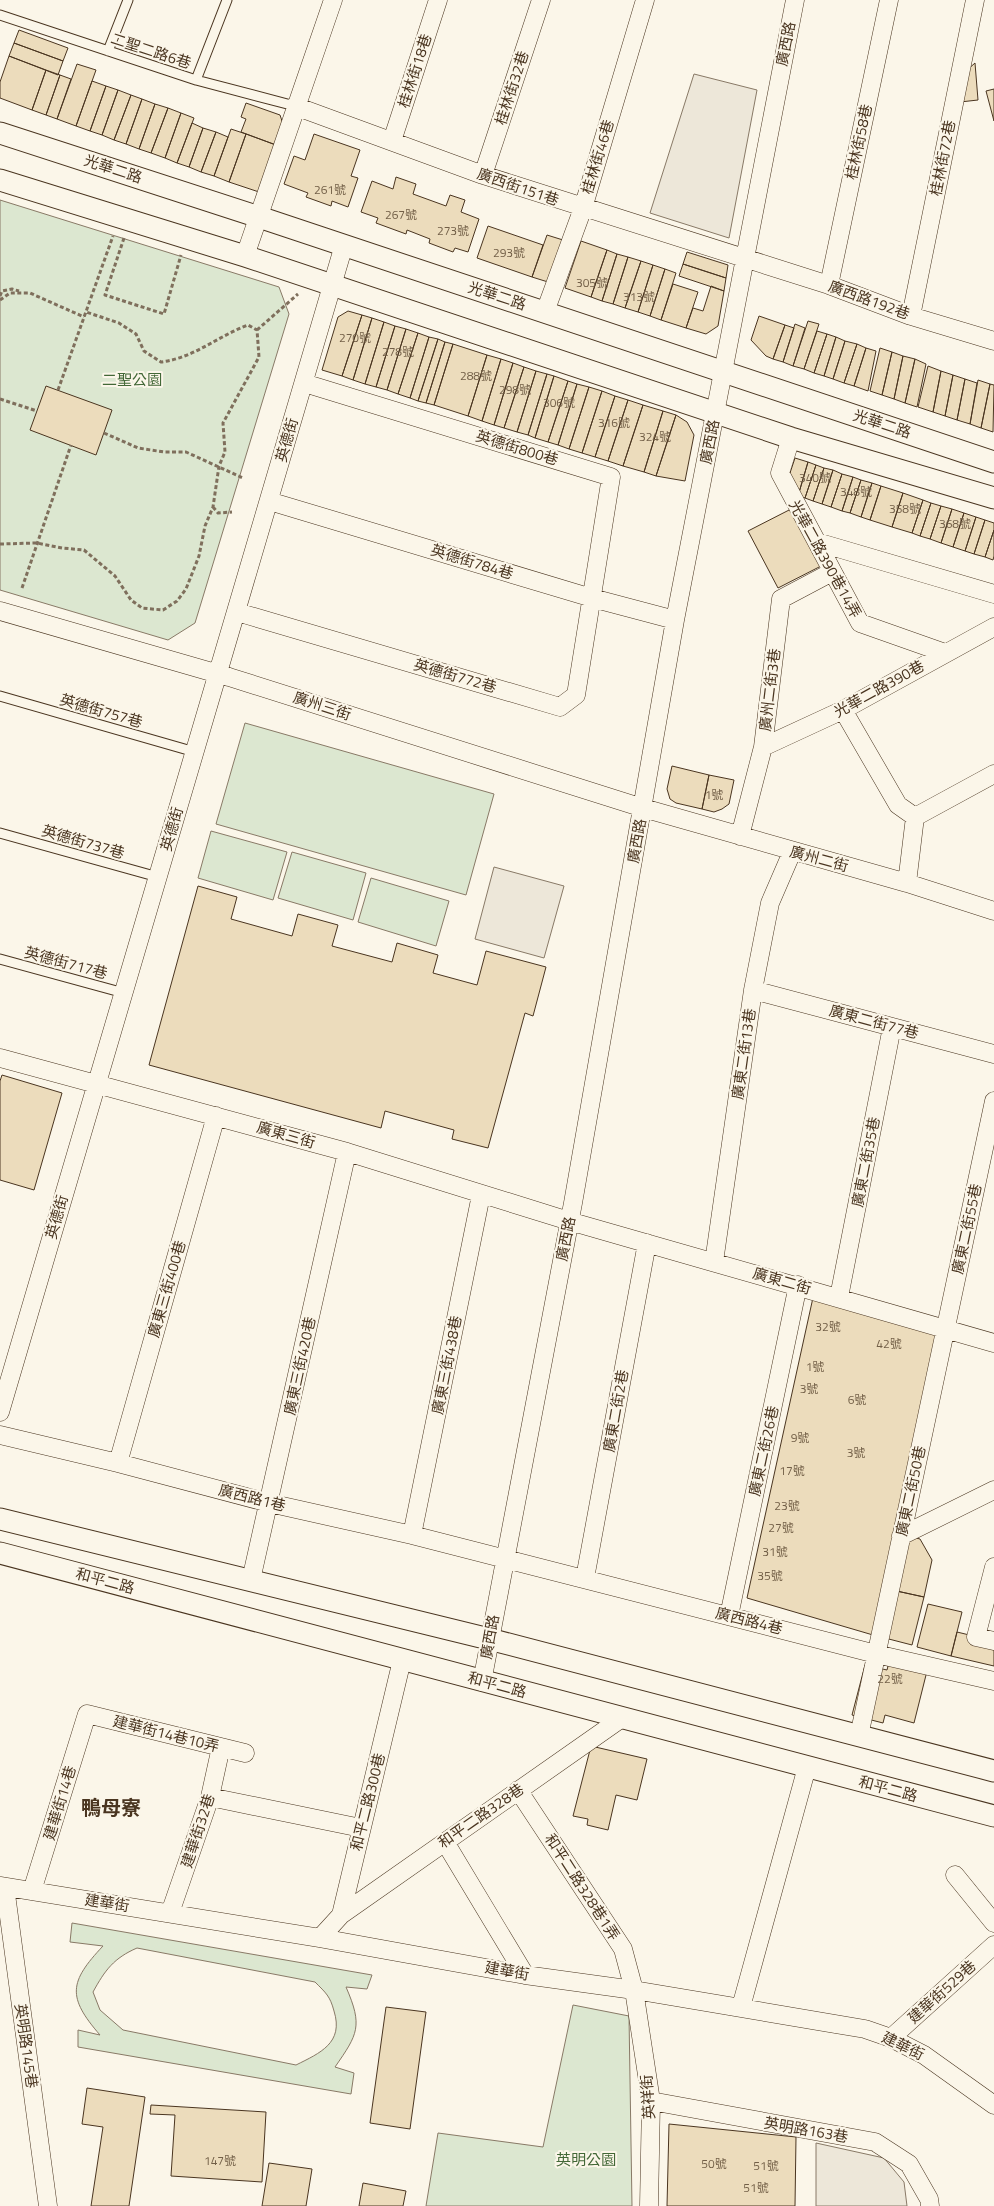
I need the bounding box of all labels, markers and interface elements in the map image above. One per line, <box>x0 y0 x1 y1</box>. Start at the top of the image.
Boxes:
street label: 廣西路 <box>770 20 801 68</box>
street label: 二聖二路6巷 <box>108 27 194 74</box>
street label: 桂林街18巷 <box>392 31 437 111</box>
street label: 桂林街32巷 <box>489 48 534 128</box>
street label: 桂林街58巷 <box>839 102 878 182</box>
street label: 桂林街46巷 <box>575 117 620 197</box>
street label: 桂林街72巷 <box>924 118 961 198</box>
street label: 光華二路 <box>81 148 145 189</box>
street label: 廣西街151巷 <box>474 162 562 211</box>
house number: 261號 <box>314 180 346 199</box>
house number: 267號 <box>385 205 417 224</box>
house number: 273號 <box>437 221 469 240</box>
house number: 293號 <box>493 243 525 262</box>
house number: 305號 <box>576 273 608 292</box>
street label: 廣西路192巷 <box>825 274 913 325</box>
street label: 光華二路 <box>465 275 529 316</box>
house number: 313號 <box>623 287 655 306</box>
house number: 270號 <box>339 328 371 347</box>
house number: 278號 <box>382 342 414 361</box>
house number: 288號 <box>460 366 492 385</box>
park label: 二聖公園 <box>102 368 162 391</box>
house number: 298號 <box>499 380 531 399</box>
house number: 306號 <box>543 393 575 412</box>
street label: 光華二路 <box>850 403 914 444</box>
house number: 316號 <box>598 413 630 432</box>
street label: 英德街 <box>269 415 304 465</box>
street label: 廣西路 <box>694 418 725 466</box>
street label: 英德街800巷 <box>473 424 561 471</box>
house number: 324號 <box>639 427 671 446</box>
house number: 340號 <box>799 468 831 487</box>
house number: 348號 <box>840 482 872 501</box>
street label: 光華二路390巷14弄 <box>783 495 867 622</box>
house number: 358號 <box>889 499 921 518</box>
house number: 368號 <box>939 514 971 533</box>
street label: 英德街784巷 <box>428 538 516 585</box>
street label: 廣州二街3巷 <box>753 647 786 733</box>
street label: 英德街772巷 <box>411 653 499 698</box>
street label: 光華二路390巷 <box>829 654 928 723</box>
street label: 廣州三街 <box>290 685 354 726</box>
street label: 英德街757巷 <box>57 688 145 733</box>
house number: 1號 <box>705 785 723 804</box>
street label: 英德街 <box>154 804 189 854</box>
street label: 廣西路 <box>621 817 652 865</box>
street label: 英德街737巷 <box>39 819 127 864</box>
street label: 廣州二街 <box>787 840 851 877</box>
street label: 英德街717巷 <box>22 940 110 985</box>
street label: 廣東二街77巷 <box>827 999 921 1045</box>
street label: 廣東二街13巷 <box>726 1007 761 1101</box>
street label: 廣東三街 <box>254 1115 318 1154</box>
street label: 廣東二街35巷 <box>845 1115 886 1209</box>
street label: 廣東二街55巷 <box>946 1182 987 1276</box>
street label: 英德街 <box>39 1192 74 1242</box>
street label: 廣西路 <box>550 1215 581 1263</box>
street label: 廣東三街400巷 <box>142 1238 191 1340</box>
street label: 廣東二街 <box>750 1261 814 1300</box>
street label: 廣東三街420巷 <box>278 1314 321 1417</box>
street label: 廣東三街438巷 <box>426 1314 467 1416</box>
house number: 32號 <box>815 1317 841 1336</box>
house number: 42號 <box>876 1334 902 1353</box>
house number: 1號 <box>806 1357 824 1376</box>
street label: 廣東二街2巷 <box>597 1368 634 1454</box>
house number: 3號 <box>800 1379 818 1398</box>
house number: 6號 <box>848 1390 866 1409</box>
street label: 廣東二街26巷 <box>743 1404 784 1498</box>
house number: 9號 <box>791 1428 809 1447</box>
house number: 3號 <box>847 1443 865 1462</box>
street label: 廣東二街50巷 <box>890 1444 931 1538</box>
house number: 17號 <box>779 1461 805 1480</box>
street label: 廣西路1巷 <box>216 1478 288 1517</box>
house number: 23號 <box>774 1496 800 1515</box>
house number: 27號 <box>768 1518 794 1537</box>
house number: 31號 <box>762 1542 788 1561</box>
street label: 和平二路 <box>73 1562 137 1599</box>
house number: 35號 <box>757 1566 783 1585</box>
street label: 廣西路4巷 <box>713 1601 785 1640</box>
street label: 廣西路 <box>474 1613 505 1661</box>
street label: 和平二路 <box>465 1666 529 1703</box>
house number: 22號 <box>877 1669 903 1688</box>
street label: 建華街14巷10弄 <box>111 1709 222 1758</box>
street label: 和平二路300巷 <box>344 1750 391 1853</box>
street label: 建華街14巷 <box>37 1763 82 1843</box>
street label: 和平二路 <box>856 1770 920 1807</box>
street label: 和平二路328巷 <box>433 1777 528 1854</box>
street label: 建華街32巷 <box>175 1791 220 1871</box>
district label: 鴨母寮 <box>81 1792 141 1823</box>
street label: 和平二路328巷1弄 <box>539 1829 626 1945</box>
street label: 建華街 <box>83 1888 131 1917</box>
street label: 建華街 <box>483 1955 531 1986</box>
street label: 建華街529巷 <box>902 1955 981 2029</box>
street label: 英明路145巷 <box>9 2002 44 2090</box>
street label: 建華街 <box>878 2025 928 2066</box>
street label: 英祥街 <box>634 2074 661 2120</box>
street label: 英明路163巷 <box>762 2111 850 2148</box>
park label: 英明公園 <box>556 2148 616 2171</box>
house number: 147號 <box>204 2151 236 2170</box>
house number: 50號 <box>701 2154 727 2173</box>
house number: 51號 <box>753 2156 779 2175</box>
house number: 51號 <box>743 2178 769 2197</box>

